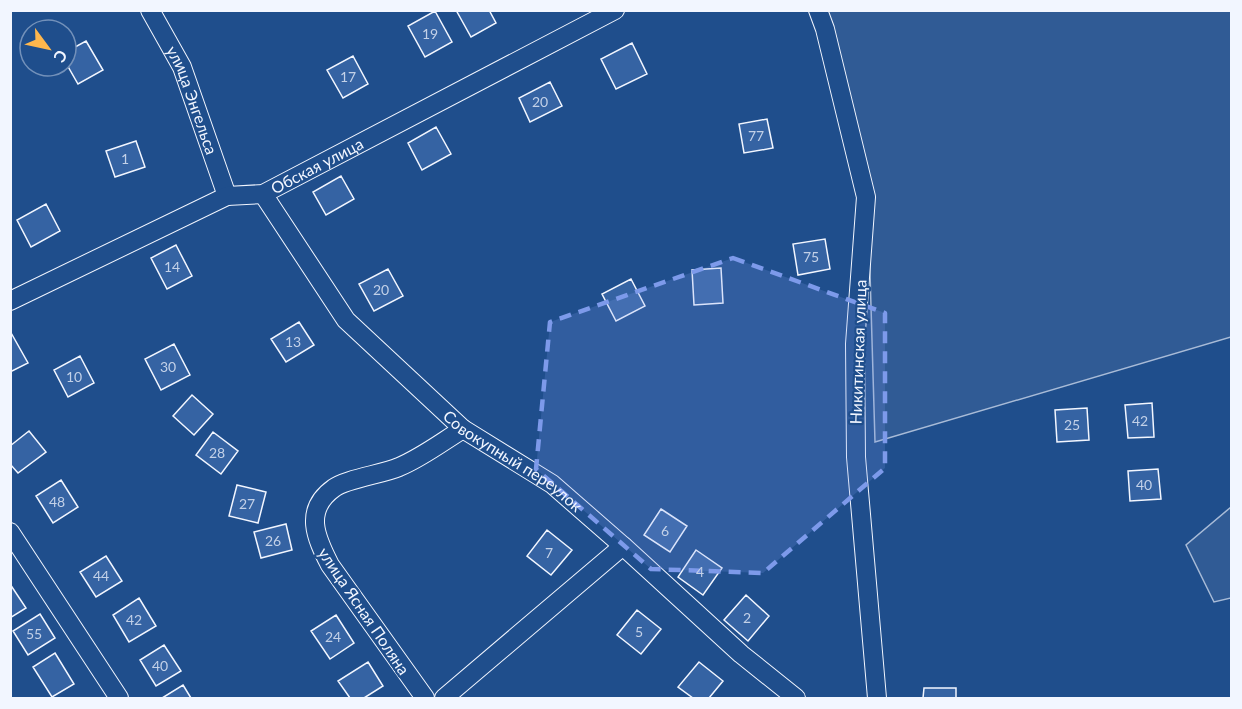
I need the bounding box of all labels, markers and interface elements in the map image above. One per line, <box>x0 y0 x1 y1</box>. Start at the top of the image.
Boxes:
north arrow <box>18 18 78 78</box>
house number: 19 <box>422 25 438 42</box>
street label: улица Энгельса <box>163 42 222 157</box>
text: С <box>50 47 72 66</box>
house number: 17 <box>340 68 356 85</box>
house number: 20 <box>532 93 548 110</box>
house number: 77 <box>748 127 764 144</box>
street label: Обская улица <box>267 133 366 197</box>
house number: 1 <box>121 150 129 167</box>
house number: 75 <box>803 248 819 265</box>
house number: 14 <box>164 258 180 275</box>
street label: Никитинская улица <box>845 279 870 425</box>
house number: 20 <box>373 281 389 298</box>
house number: 13 <box>285 333 301 350</box>
house number: 30 <box>160 358 176 375</box>
house number: 10 <box>66 368 82 385</box>
street label: Совокупный переулок <box>440 406 587 516</box>
house number: 42 <box>1132 412 1148 429</box>
house number: 25 <box>1064 416 1080 433</box>
house number: 28 <box>209 444 225 461</box>
house number: 40 <box>1136 476 1152 493</box>
house number: 48 <box>49 493 65 510</box>
house number: 27 <box>239 495 255 512</box>
house number: 6 <box>661 522 669 539</box>
house number: 26 <box>265 532 281 549</box>
street label: улица Ясная Поляна <box>315 544 414 678</box>
house number: 7 <box>545 544 553 561</box>
house number: 4 <box>696 563 704 580</box>
house number: 44 <box>93 567 109 584</box>
house number: 2 <box>743 609 751 626</box>
house number: 42 <box>126 611 142 628</box>
house number: 5 <box>635 623 643 640</box>
house number: 55 <box>26 625 42 642</box>
house number: 24 <box>325 628 341 645</box>
house number: 40 <box>152 657 168 674</box>

